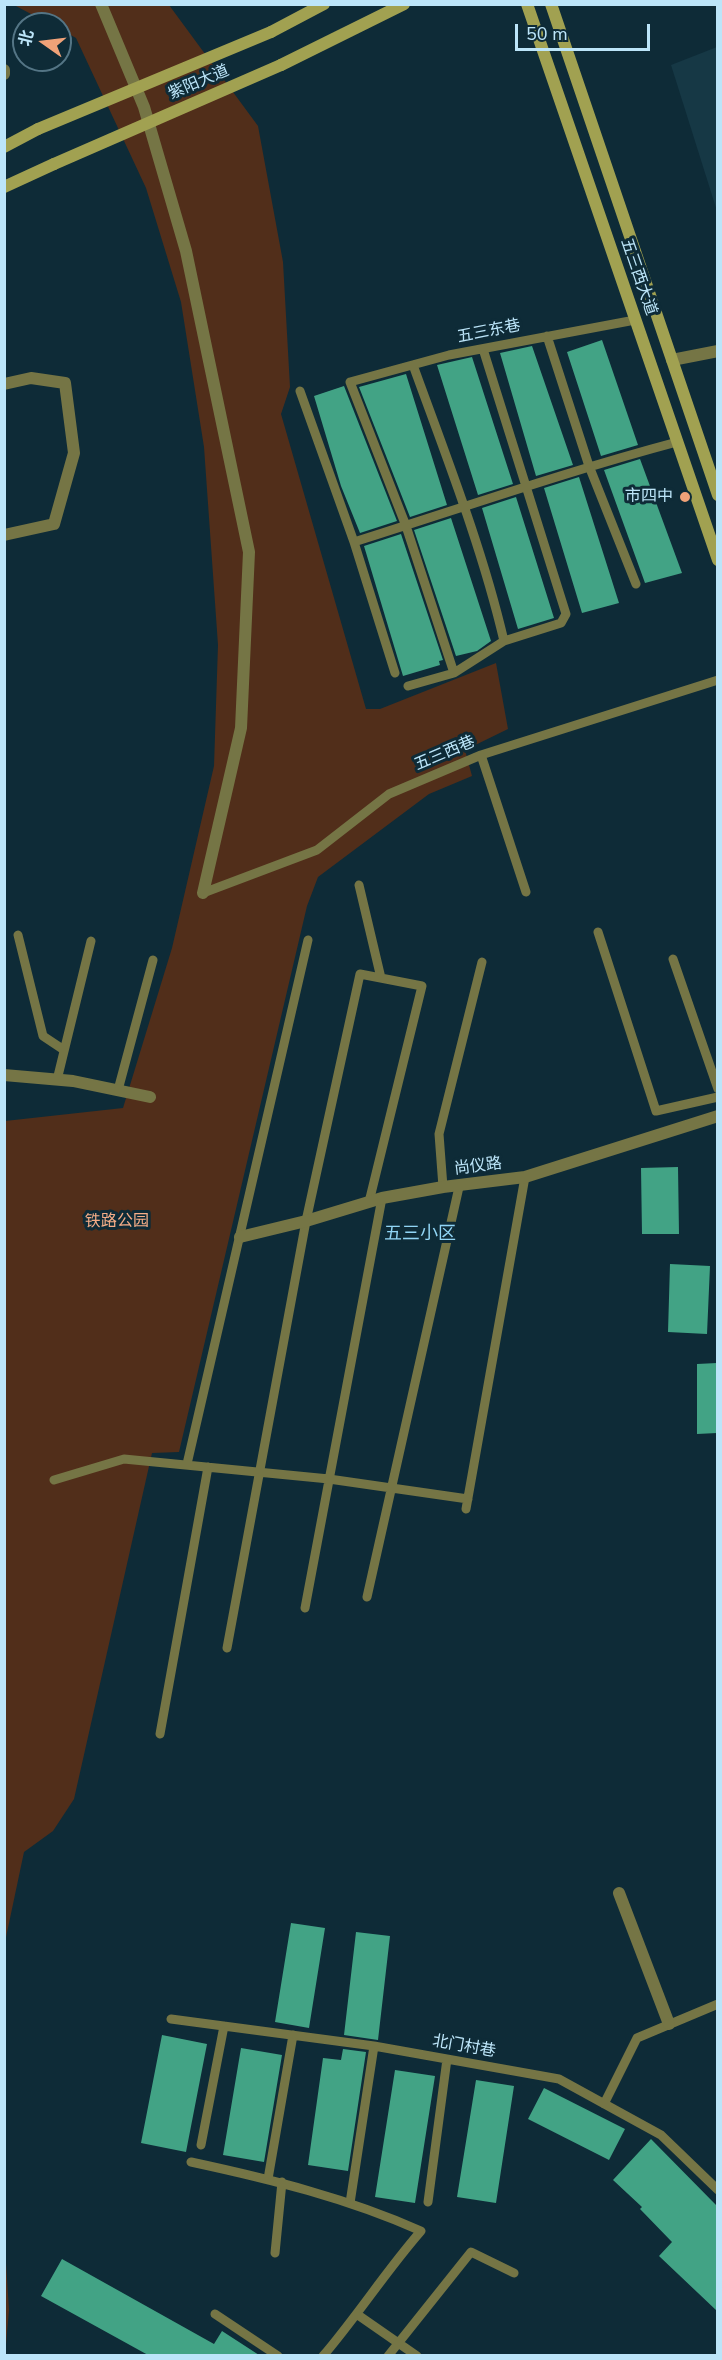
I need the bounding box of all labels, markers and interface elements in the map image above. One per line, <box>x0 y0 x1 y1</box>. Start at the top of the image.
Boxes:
north arrow <box>12 12 72 72</box>
scale bar <box>518 12 653 50</box>
text: 50 m <box>526 22 568 46</box>
text: 北 <box>14 28 39 49</box>
street label: 紫阳大道 <box>166 62 232 104</box>
street label: 五三西大道 <box>616 236 660 318</box>
street label: 五三东巷 <box>456 316 522 348</box>
place label: 市四中 <box>625 487 673 507</box>
marker: 市四中 <box>678 490 692 504</box>
street label: 五三西巷 <box>412 733 478 775</box>
street label: 尚仪路 <box>453 1155 503 1179</box>
park label: 铁路公园 <box>85 1212 149 1232</box>
district label: 五三小区 <box>384 1224 456 1246</box>
street label: 北门村巷 <box>431 2032 497 2062</box>

